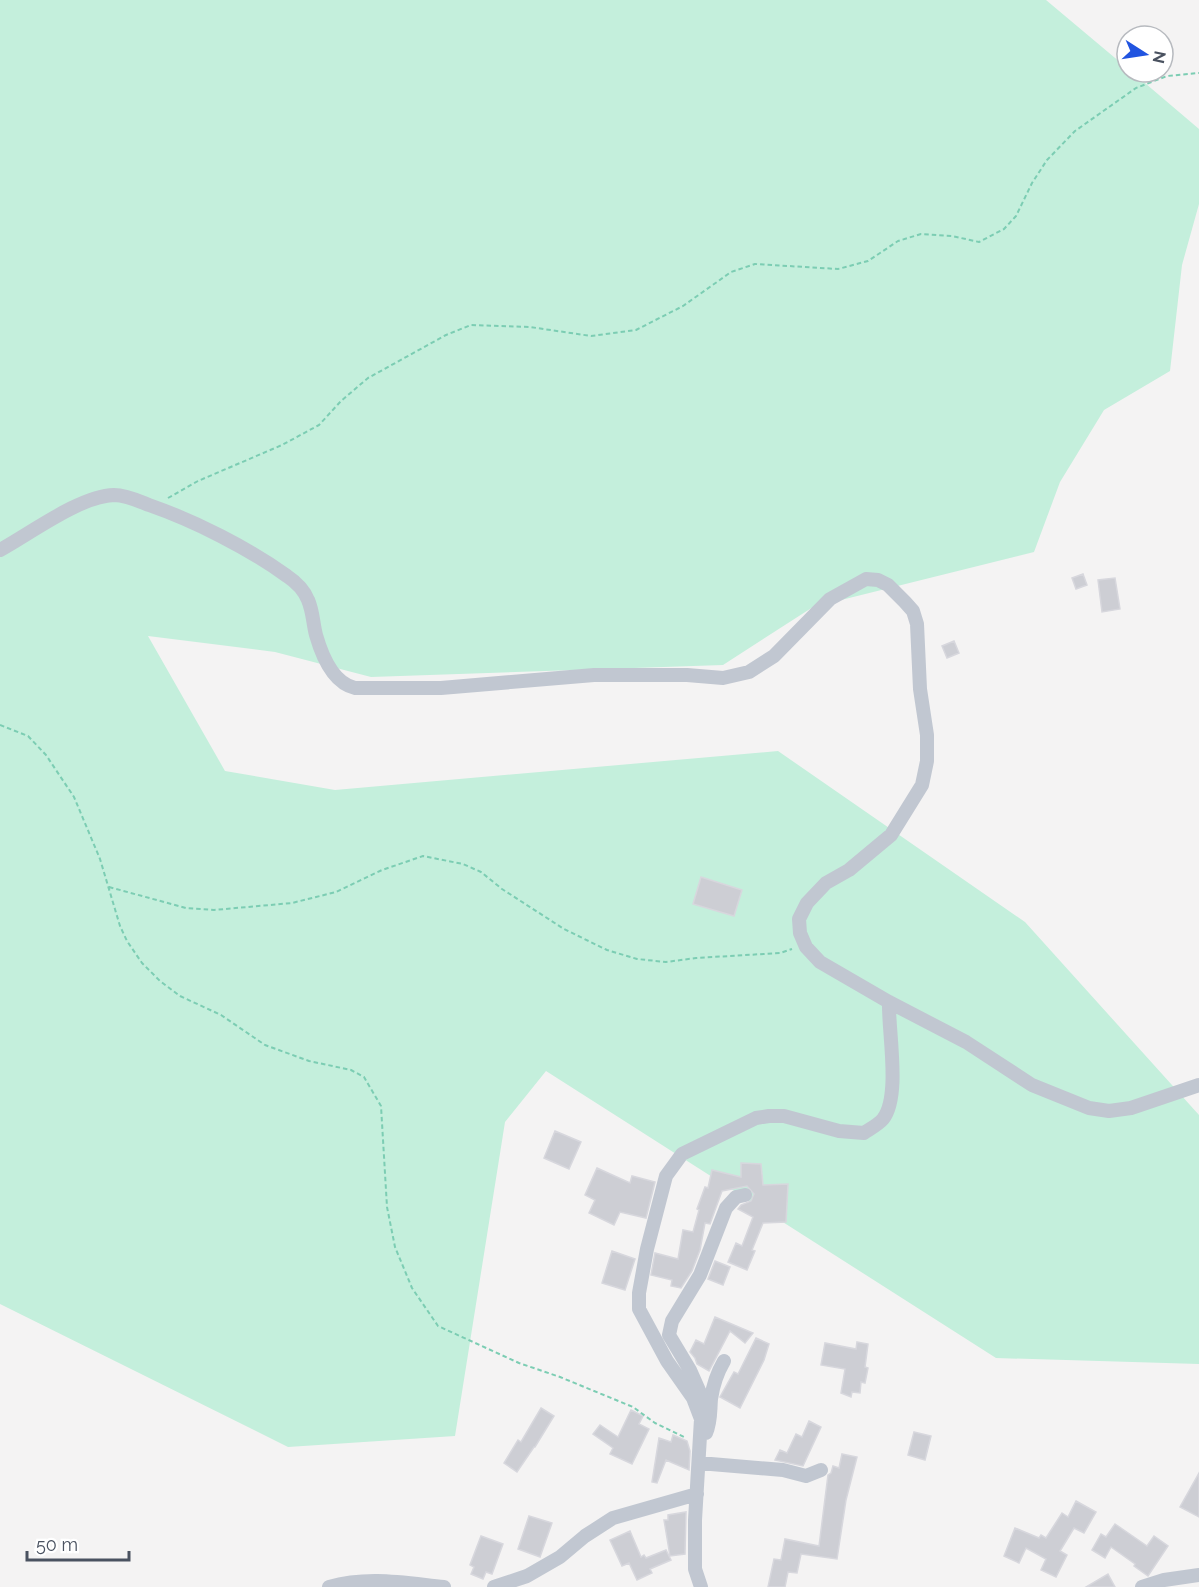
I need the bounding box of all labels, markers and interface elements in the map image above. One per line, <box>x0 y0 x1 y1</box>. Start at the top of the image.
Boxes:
north arrow <box>1115 24 1175 84</box>
text: N <box>1149 49 1170 65</box>
scale bar <box>27 1524 129 1562</box>
text: 50 m <box>36 1534 78 1555</box>

